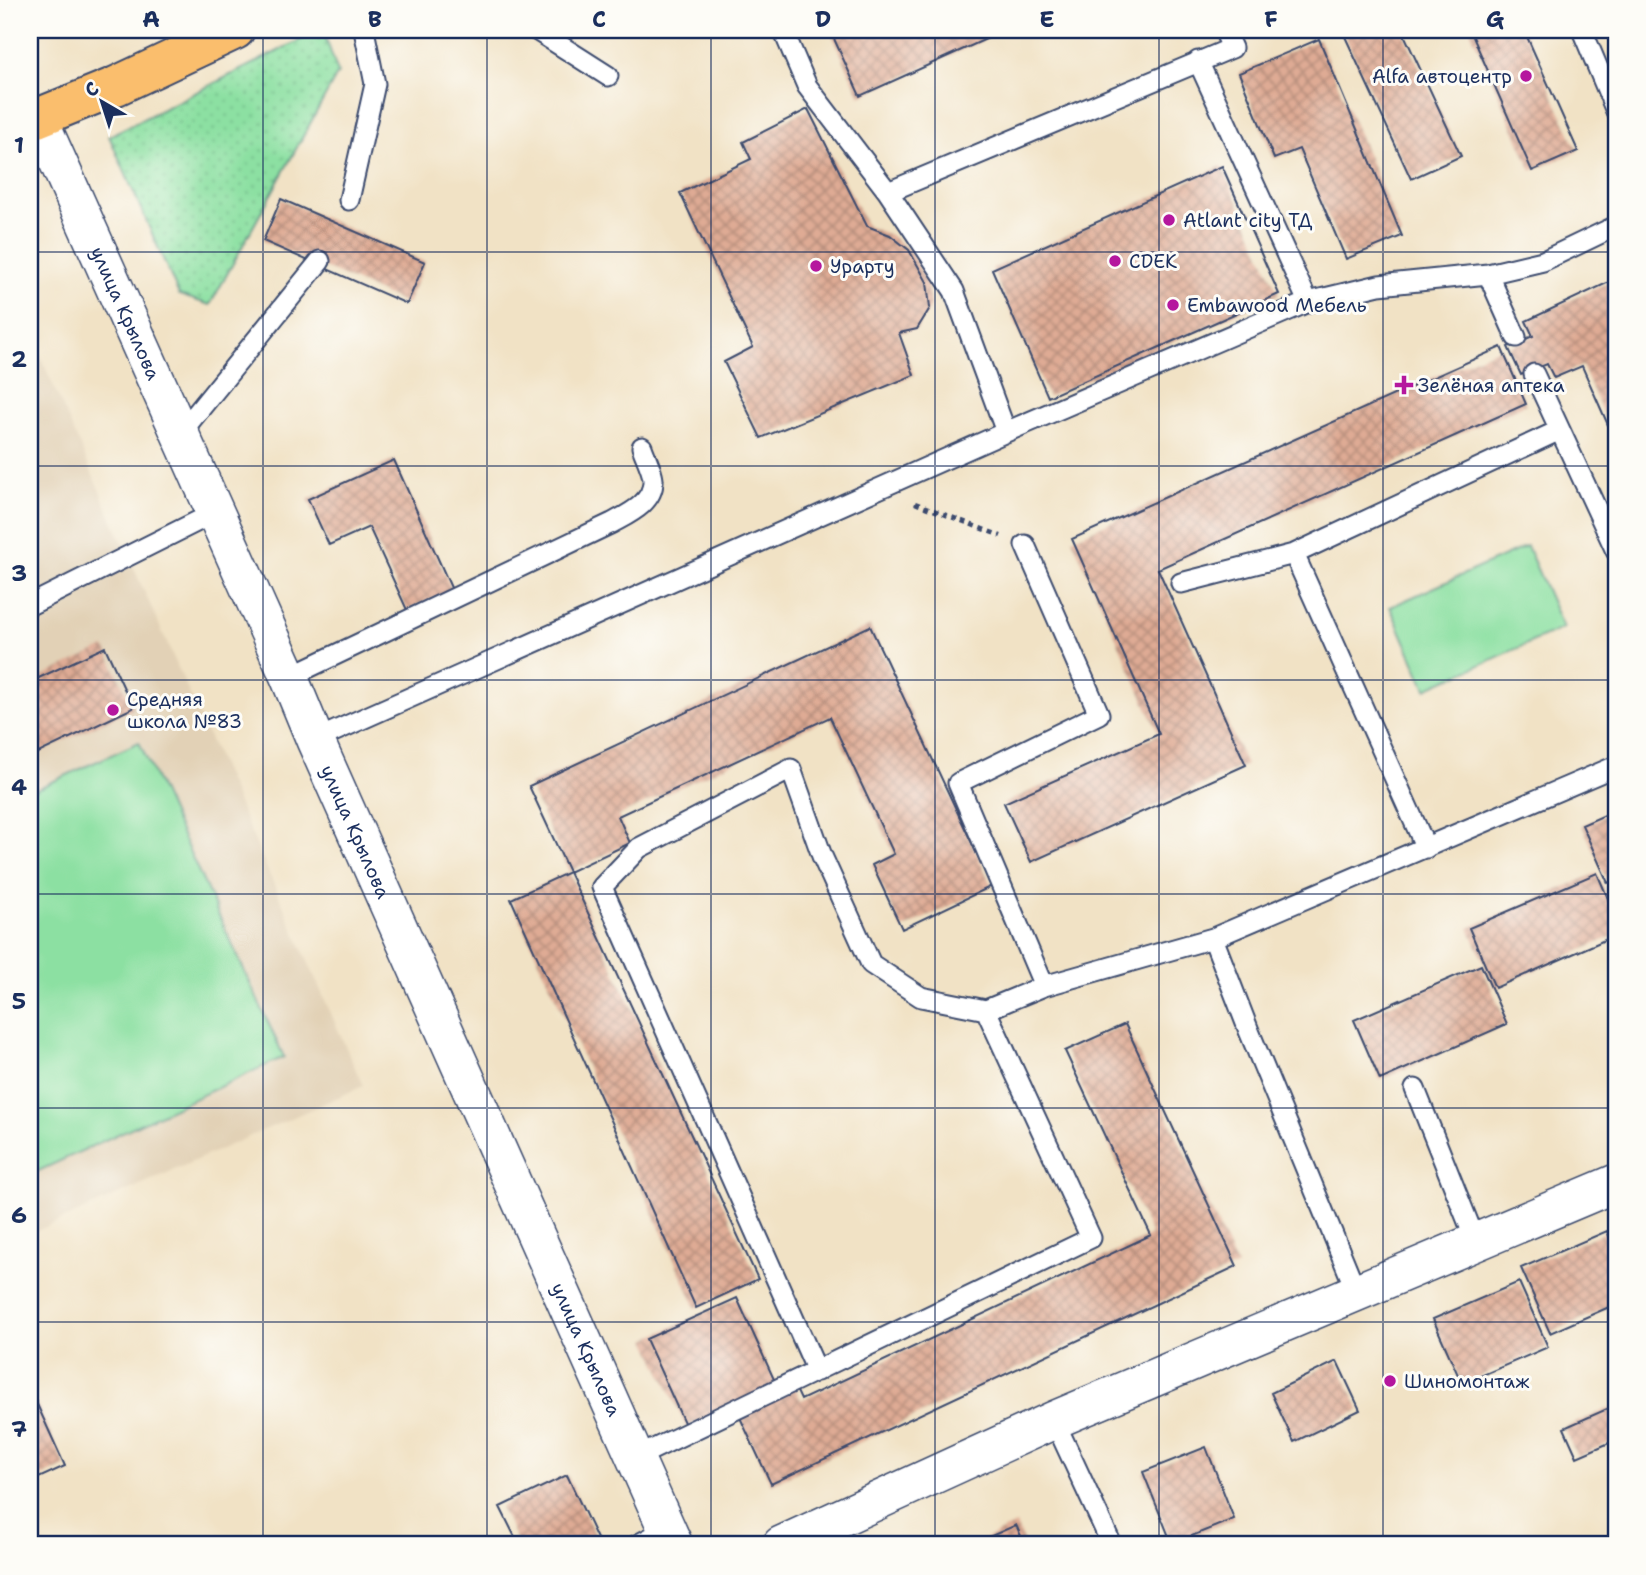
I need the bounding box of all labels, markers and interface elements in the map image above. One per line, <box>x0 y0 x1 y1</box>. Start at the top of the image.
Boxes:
text: A <box>142 4 160 34</box>
text: B <box>368 4 382 34</box>
text: C <box>592 4 606 34</box>
text: D <box>815 4 831 34</box>
text: E <box>1039 4 1055 34</box>
text: F <box>1264 4 1278 34</box>
text: G <box>1486 4 1505 34</box>
place label: Alfa автоцентр <box>1372 64 1512 89</box>
north arrow <box>66 66 136 136</box>
marker: Alfa автоцентр <box>1518 68 1534 84</box>
text: С <box>79 76 104 103</box>
text: 1 <box>14 130 24 160</box>
place label: Atlant city ТД <box>1183 208 1313 233</box>
marker: Atlant city ТД <box>1161 212 1177 228</box>
street label: улица Крылова <box>85 242 167 384</box>
place label: CDEK <box>1129 249 1177 274</box>
marker: CDEK <box>1107 253 1123 269</box>
place label: Урарту <box>830 254 895 279</box>
marker: Урарту <box>808 258 824 274</box>
place label: Embawood Мебель <box>1187 293 1367 318</box>
marker: Embawood Мебель <box>1165 297 1181 313</box>
text: 2 <box>11 344 27 374</box>
place label: Зелёная аптека <box>1418 373 1565 398</box>
marker: Зелёная аптека <box>1396 377 1412 393</box>
text: 3 <box>11 558 27 588</box>
place label: Средняя школа №83 <box>127 687 242 734</box>
marker: Средняя школа №83 <box>105 702 121 718</box>
street label: улица Крылова <box>315 761 397 902</box>
text: 4 <box>11 772 27 802</box>
text: 5 <box>12 986 26 1016</box>
text: 6 <box>11 1200 27 1230</box>
street label: улица Крылова <box>546 1279 627 1420</box>
place label: Шиномонтаж <box>1404 1369 1530 1394</box>
marker: Шиномонтаж <box>1382 1373 1398 1389</box>
text: 7 <box>11 1414 27 1444</box>

